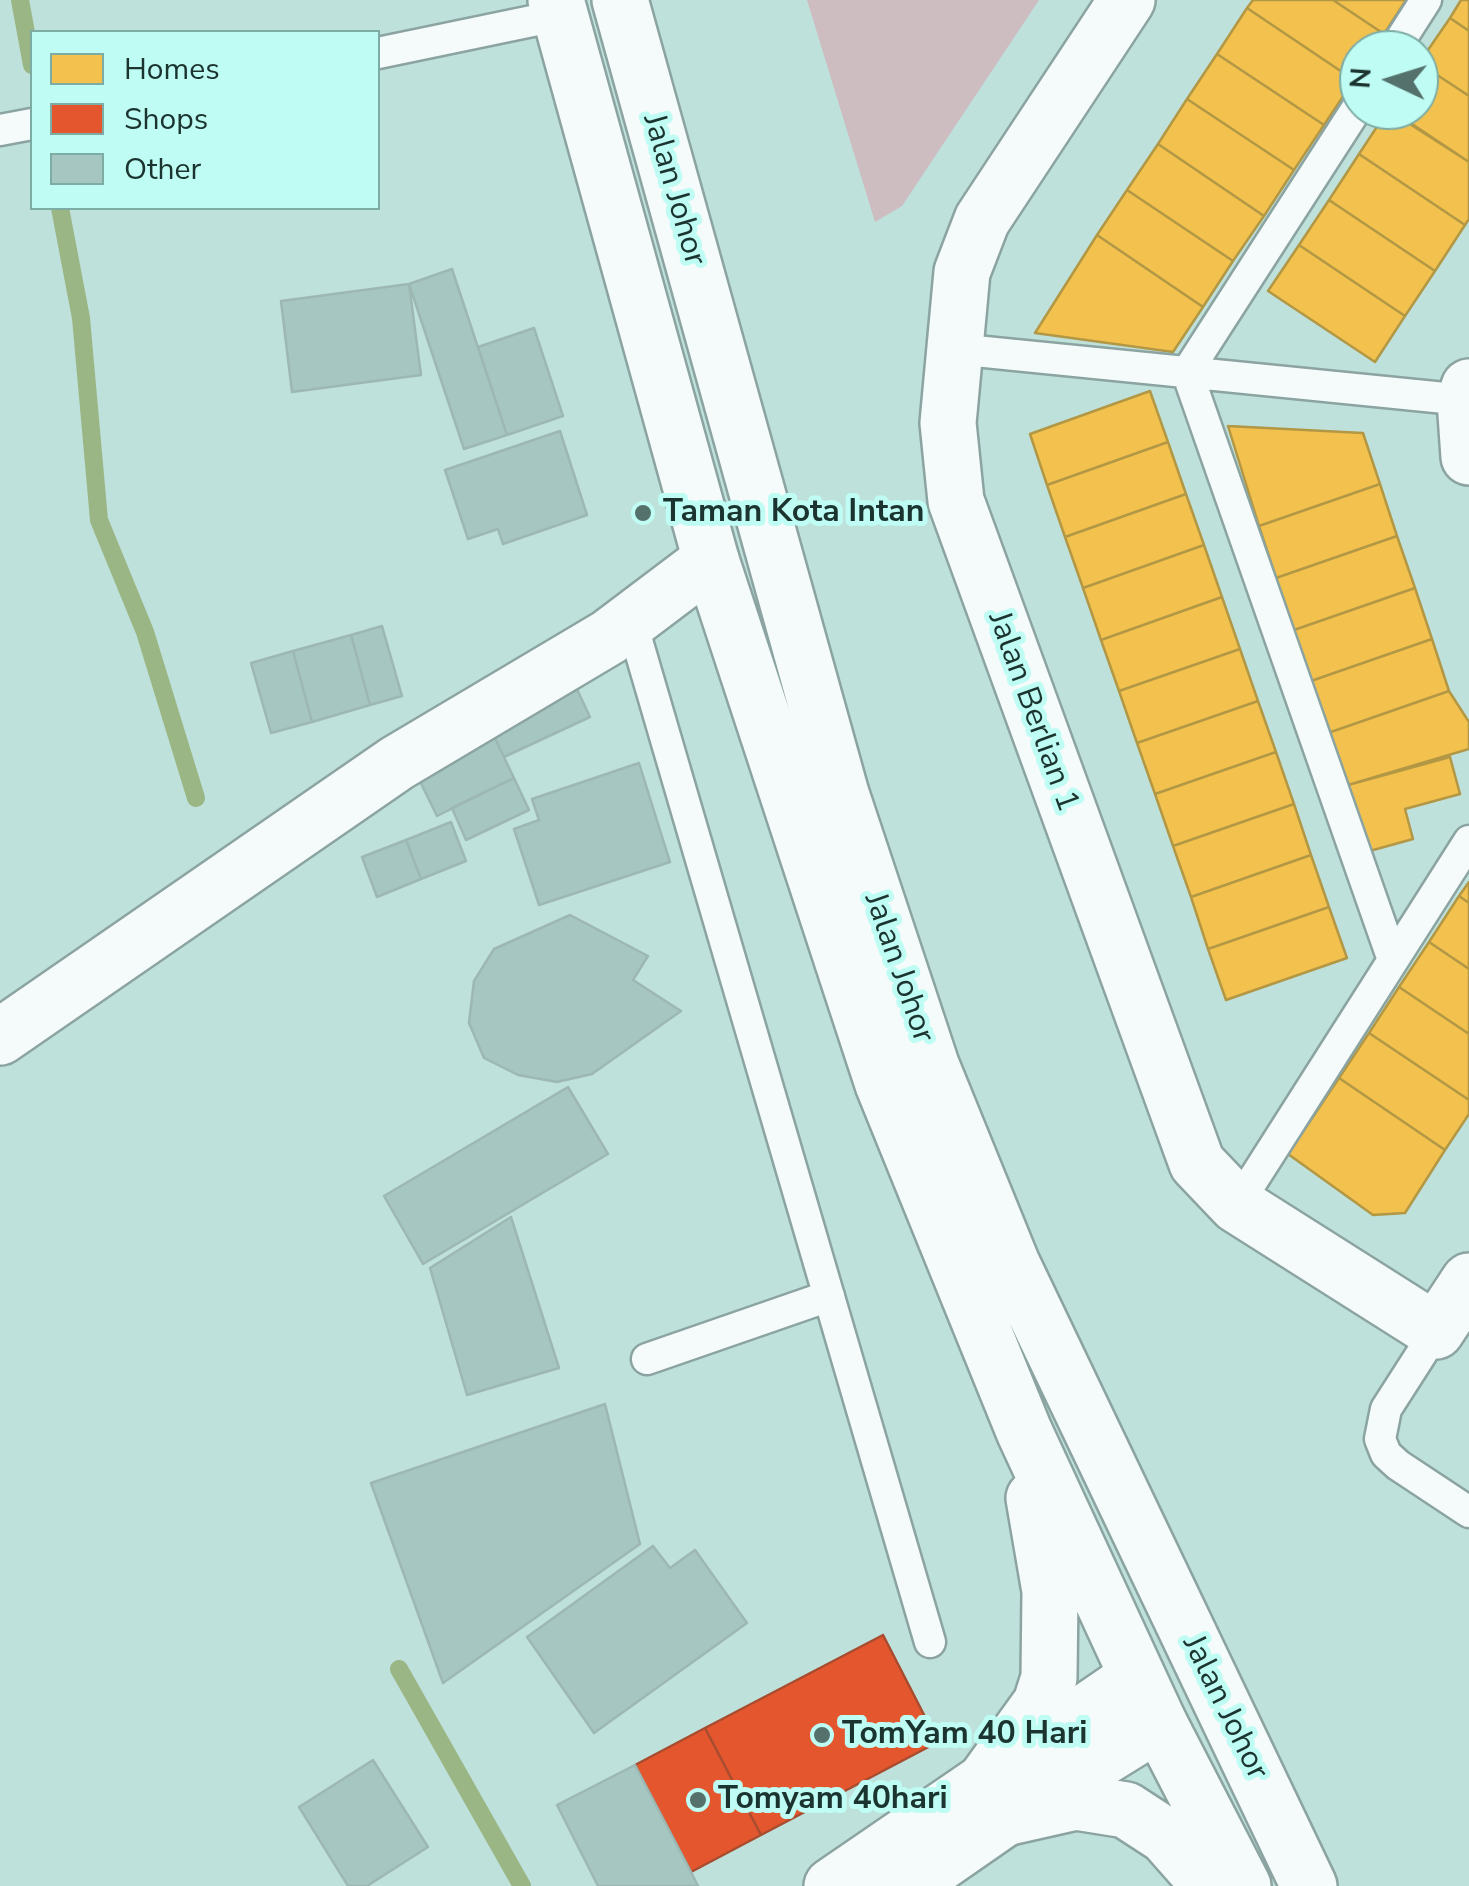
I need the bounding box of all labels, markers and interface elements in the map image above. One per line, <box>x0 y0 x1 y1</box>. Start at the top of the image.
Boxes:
legend <box>30 30 380 210</box>
north arrow <box>1339 30 1439 130</box>
text: Homes <box>124 49 220 90</box>
text: N <box>1341 66 1381 90</box>
text: Shops <box>124 99 208 140</box>
street label: Jalan Johor <box>633 110 713 270</box>
text: Other <box>124 149 201 190</box>
place label: Taman Kota Intan <box>663 494 925 532</box>
marker: Taman Kota Intan <box>632 502 654 524</box>
street label: Jalan Berlian 1 <box>978 607 1086 817</box>
street label: Jalan Johor <box>854 888 942 1048</box>
street label: Jalan Johor <box>1173 1630 1275 1786</box>
place label: TomYam 40 Hari <box>842 1716 1087 1754</box>
marker: TomYam 40 Hari <box>811 1724 833 1746</box>
place label: Tomyam 40hari <box>718 1781 948 1819</box>
marker: Tomyam 40hari <box>687 1789 709 1811</box>

